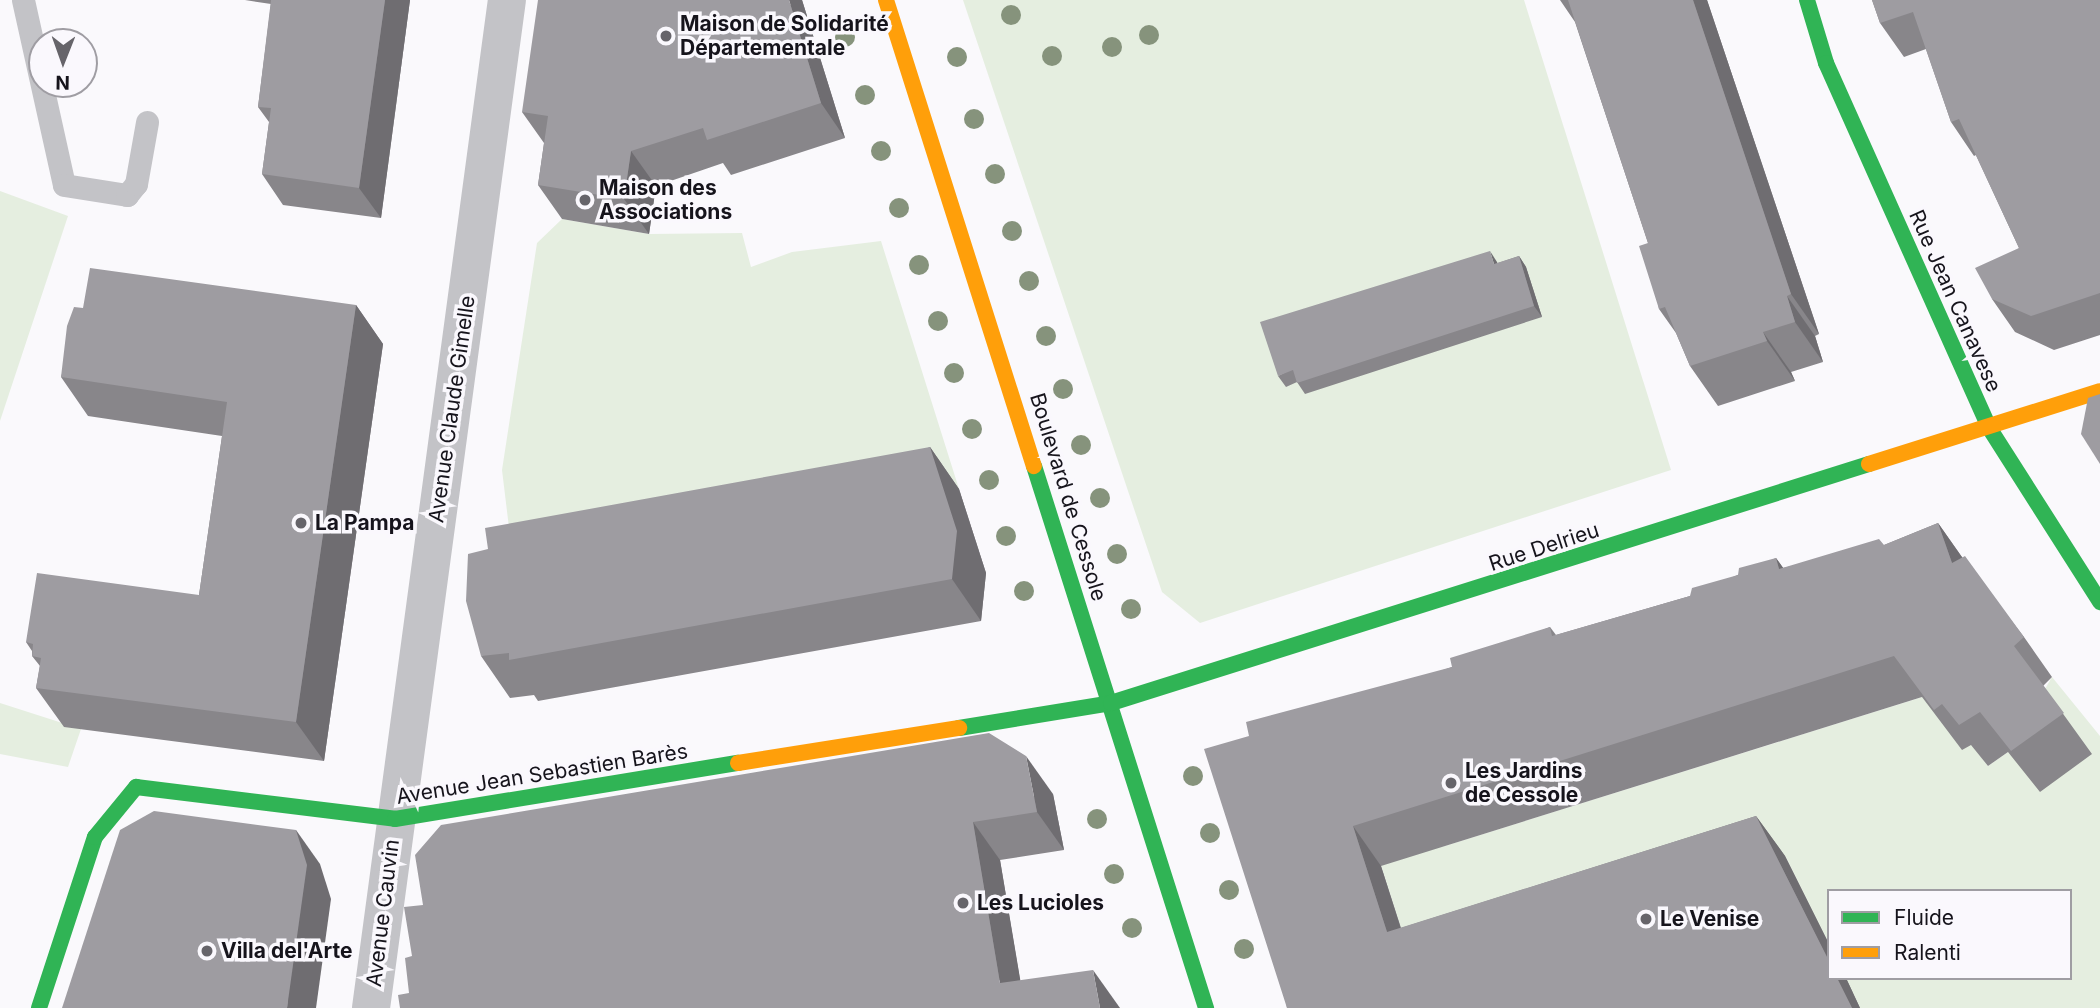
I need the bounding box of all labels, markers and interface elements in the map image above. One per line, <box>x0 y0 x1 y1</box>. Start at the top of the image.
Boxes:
place label: Maison de Solidarité Départementale <box>680 11 889 61</box>
north arrow <box>28 28 98 98</box>
marker: Maison de Solidarité Départementale <box>658 28 674 44</box>
text: N <box>55 71 70 94</box>
place label: Maison des Associations <box>599 175 732 225</box>
marker: Maison des Associations <box>577 192 593 208</box>
street label: Rue Jean Canavese <box>1904 206 2006 396</box>
street label: Avenue Claude Gimelle <box>424 294 480 524</box>
street label: Boulevard de Cessole <box>1024 390 1112 604</box>
place label: La Pampa <box>315 510 414 536</box>
marker: La Pampa <box>293 515 309 531</box>
street label: Rue Delrieu <box>1486 517 1602 577</box>
street label: Avenue Jean Sebastien Barès <box>394 738 690 810</box>
place label: Les Jardins de Cessole <box>1465 758 1582 808</box>
marker: Les Jardins de Cessole <box>1443 775 1459 791</box>
street label: Avenue Cauvin <box>361 838 405 988</box>
legend <box>1827 889 2072 980</box>
place label: Les Lucioles <box>977 890 1104 916</box>
marker: Les Lucioles <box>955 895 971 911</box>
text: Fluide <box>1894 905 1954 930</box>
place label: Le Venise <box>1660 906 1759 932</box>
marker: Le Venise <box>1638 911 1654 927</box>
place label: Villa del'Arte <box>221 938 352 964</box>
text: Ralenti <box>1894 940 1961 965</box>
marker: Villa del'Arte <box>199 943 215 959</box>

